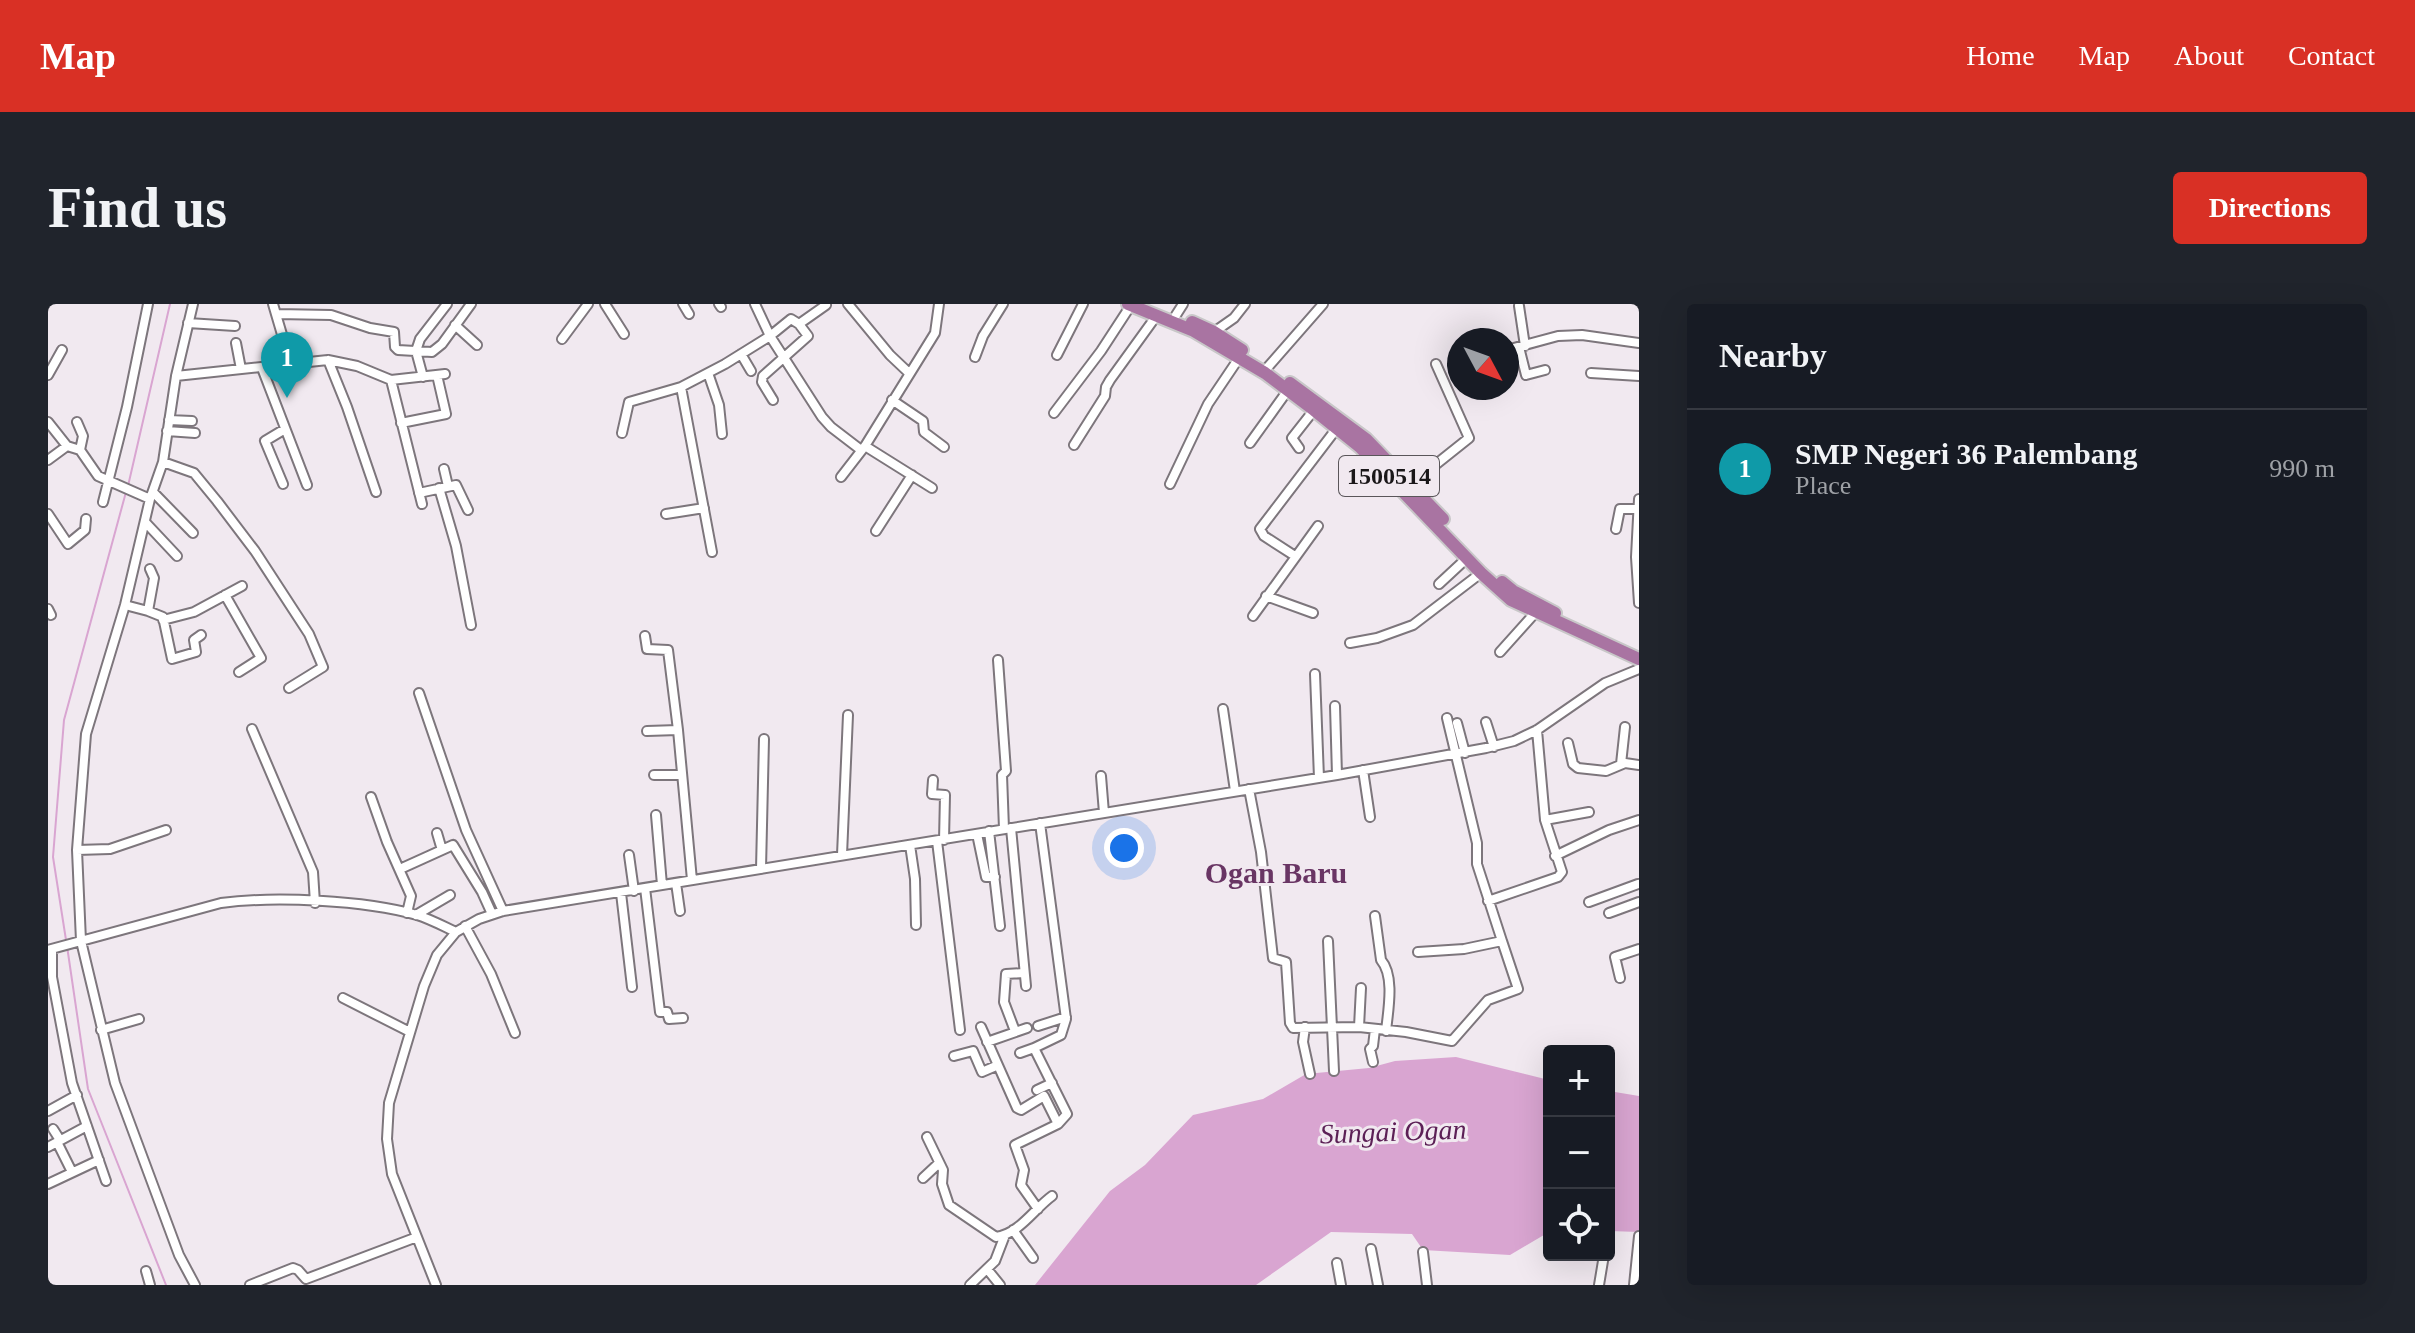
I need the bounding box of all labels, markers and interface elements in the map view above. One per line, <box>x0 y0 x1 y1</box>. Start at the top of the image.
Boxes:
text: Map <box>40 35 116 77</box>
text: Home <box>1966 40 2035 71</box>
text: Map <box>2079 40 2130 71</box>
text: About <box>2174 40 2244 71</box>
text: Contact <box>2288 40 2375 71</box>
button: Directions <box>2173 172 2367 244</box>
text: Find us <box>48 177 227 239</box>
north arrow <box>1447 328 1519 400</box>
pin: 1 <box>261 332 313 398</box>
text: Nearby <box>1719 337 1827 374</box>
text: SMP Negeri 36 Palembang <box>1795 437 2137 470</box>
text: 1 <box>1739 454 1752 483</box>
text: 990 m <box>2269 454 2335 483</box>
road number: 1500514 <box>1339 456 1439 496</box>
text: Place <box>1795 471 1851 500</box>
your location <box>1104 828 1144 868</box>
district label: Ogan Baru <box>1205 856 1347 889</box>
map controls <box>1543 1045 1615 1261</box>
button: + <box>1543 1045 1615 1117</box>
water label: Sungai Ogan <box>1319 1113 1467 1150</box>
button: − <box>1543 1117 1615 1189</box>
button: locate <box>1543 1189 1615 1261</box>

